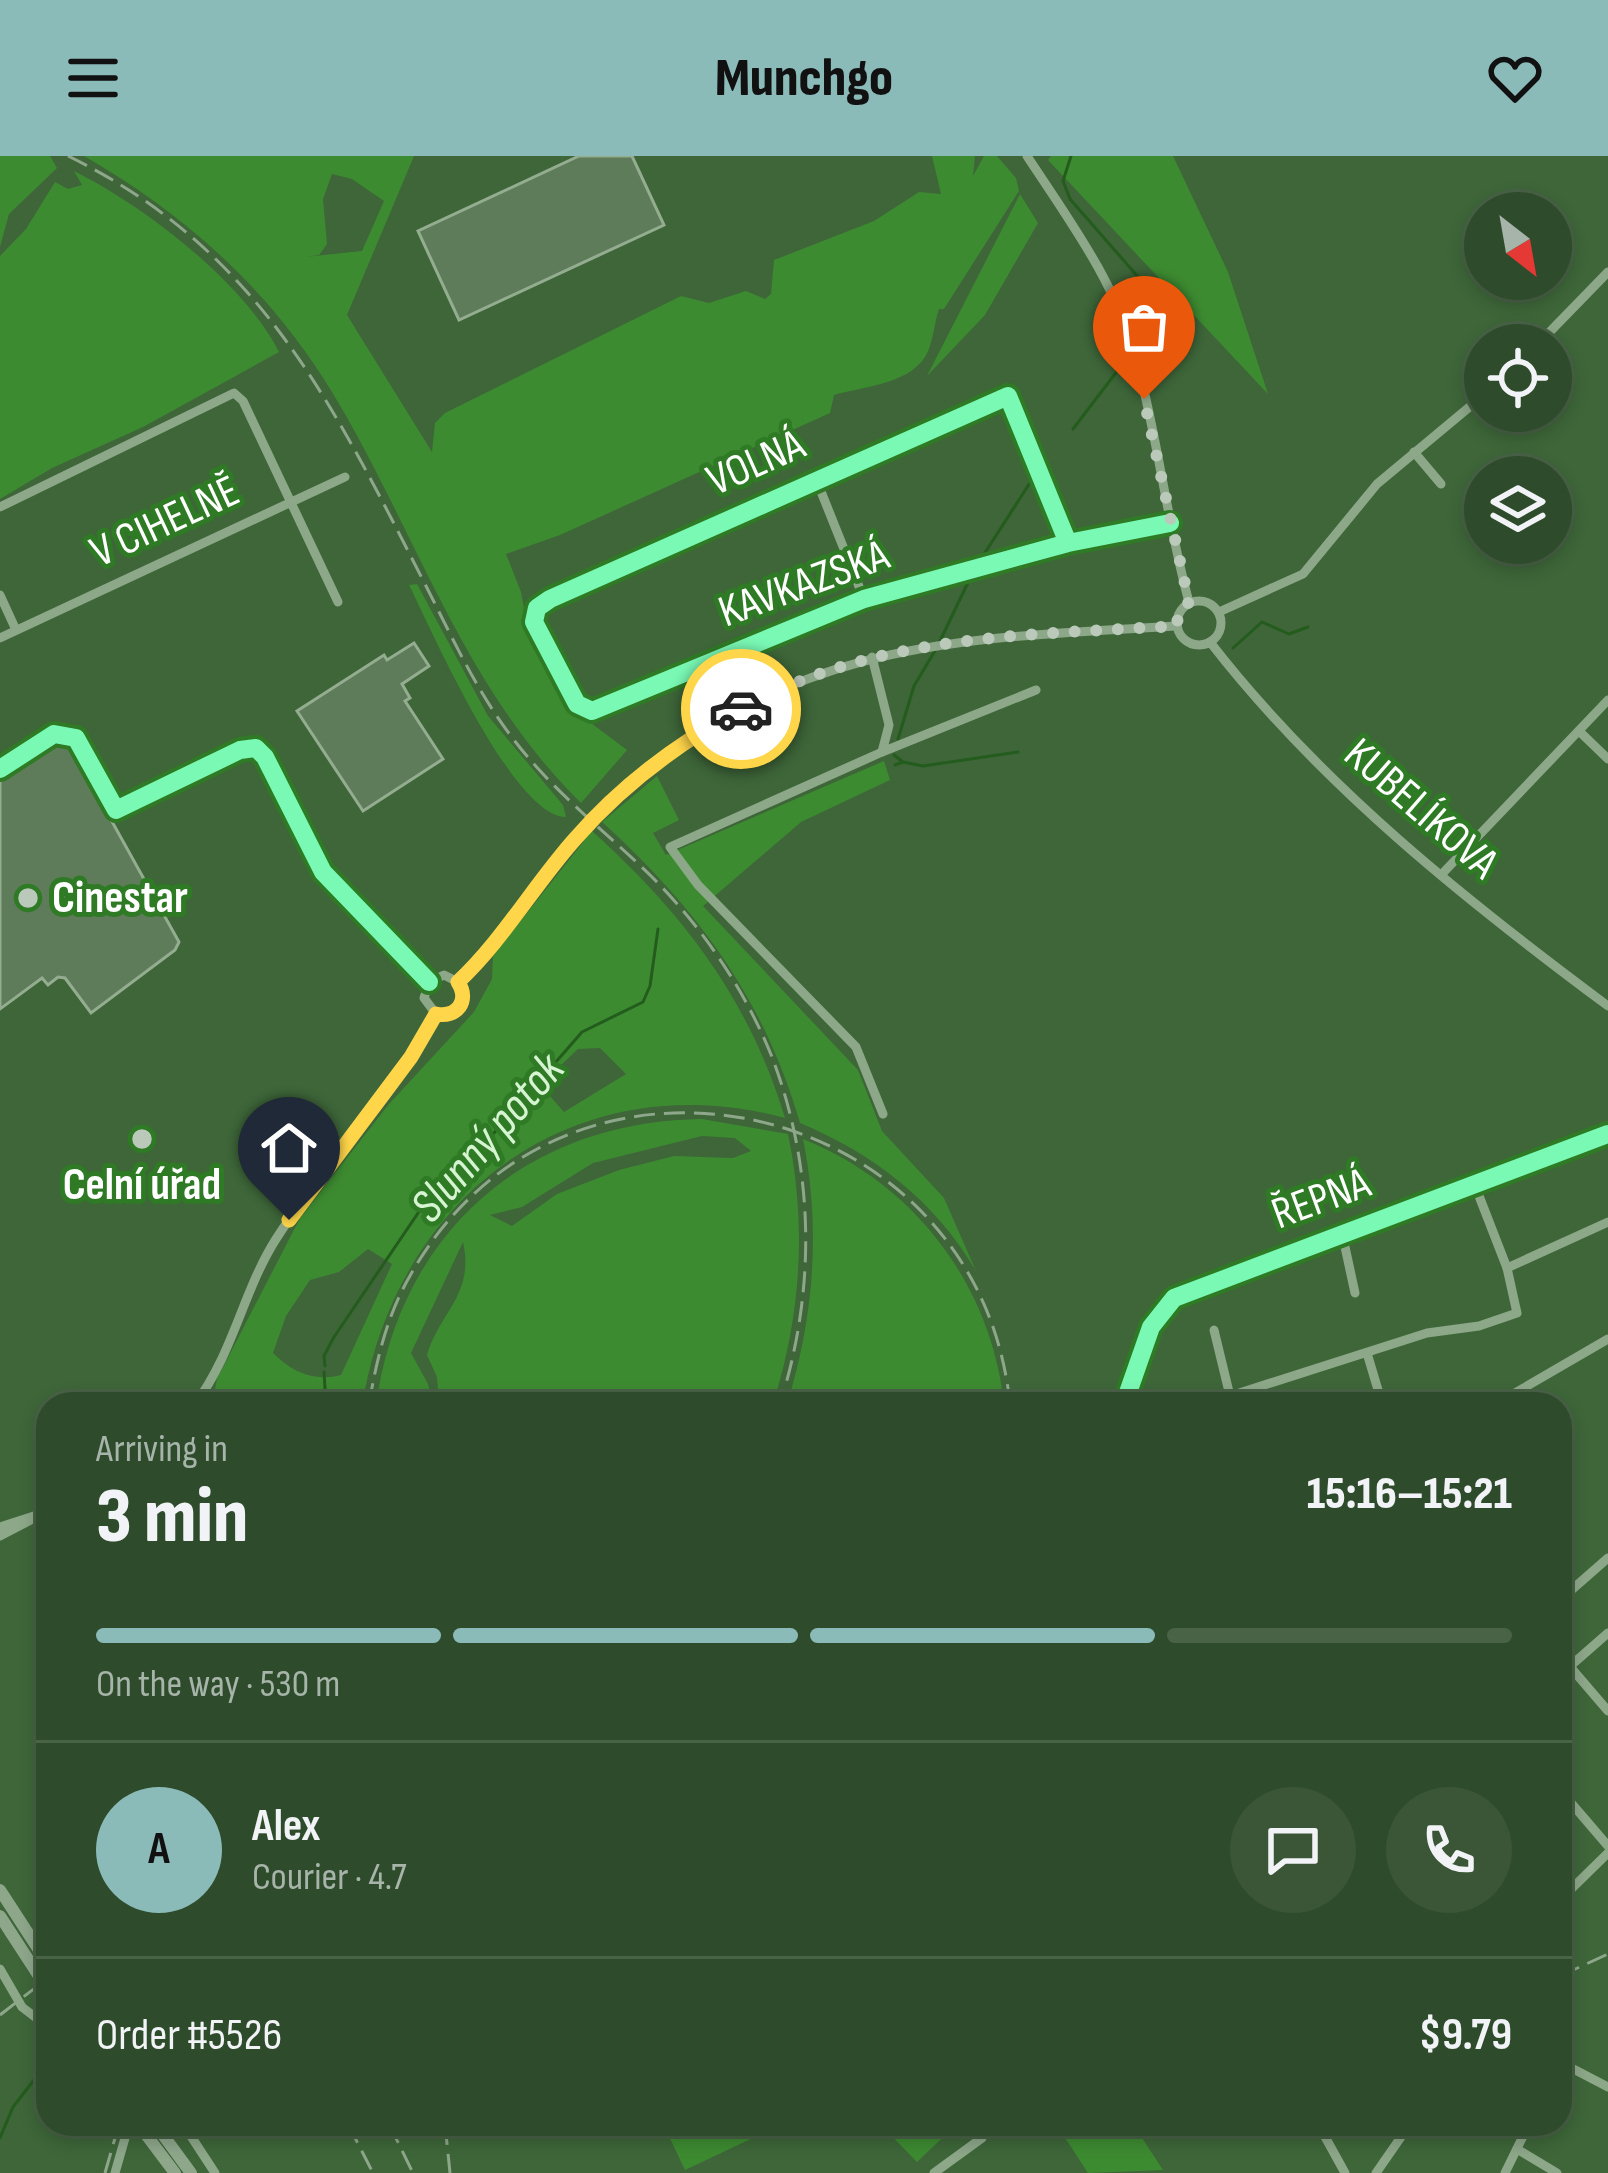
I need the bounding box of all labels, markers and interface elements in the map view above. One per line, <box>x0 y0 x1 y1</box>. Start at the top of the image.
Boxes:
icon: menu <box>60 45 126 111</box>
icon: heart <box>1482 45 1548 111</box>
text: Munchgo <box>715 46 893 111</box>
north arrow <box>1464 192 1572 300</box>
map controls <box>1464 192 1572 564</box>
pin <box>1093 276 1195 399</box>
icon: bag <box>1111 294 1177 360</box>
button: locate <box>1464 324 1572 432</box>
street label: VOLNÁ <box>699 417 814 509</box>
button: layers <box>1464 456 1572 564</box>
street label: V CIHELNĚ <box>82 464 248 580</box>
street label: KAVKAZSKÁ <box>712 528 897 640</box>
courier <box>681 649 801 769</box>
icon: car <box>708 676 774 742</box>
street label: KUBELÍKOVA <box>1332 727 1510 892</box>
place label: Cinestar <box>52 871 188 926</box>
marker: Cinestar <box>15 885 41 911</box>
water label: Slunný potok <box>399 1041 578 1234</box>
pin <box>238 1097 340 1220</box>
icon: home <box>256 1115 322 1181</box>
marker: Celní úřad <box>129 1126 155 1152</box>
street label: ŘEPNÁ <box>1264 1156 1378 1242</box>
place label: Celní úřad <box>63 1158 221 1213</box>
text: Arriving in <box>96 1426 228 1473</box>
text: 15:16–15:21 <box>1307 1467 1512 1522</box>
text: 3 min <box>96 1471 248 1564</box>
text: On the way · 530 m <box>96 1661 340 1708</box>
button: chat <box>1230 1787 1356 1913</box>
button: phone <box>1386 1787 1512 1913</box>
text: Alex <box>252 1799 320 1854</box>
text: A <box>148 1822 170 1877</box>
text: Courier · 4.7 <box>252 1854 407 1901</box>
text: Order #5526 <box>96 2008 282 2063</box>
text: $9.79 <box>1419 2008 1512 2063</box>

